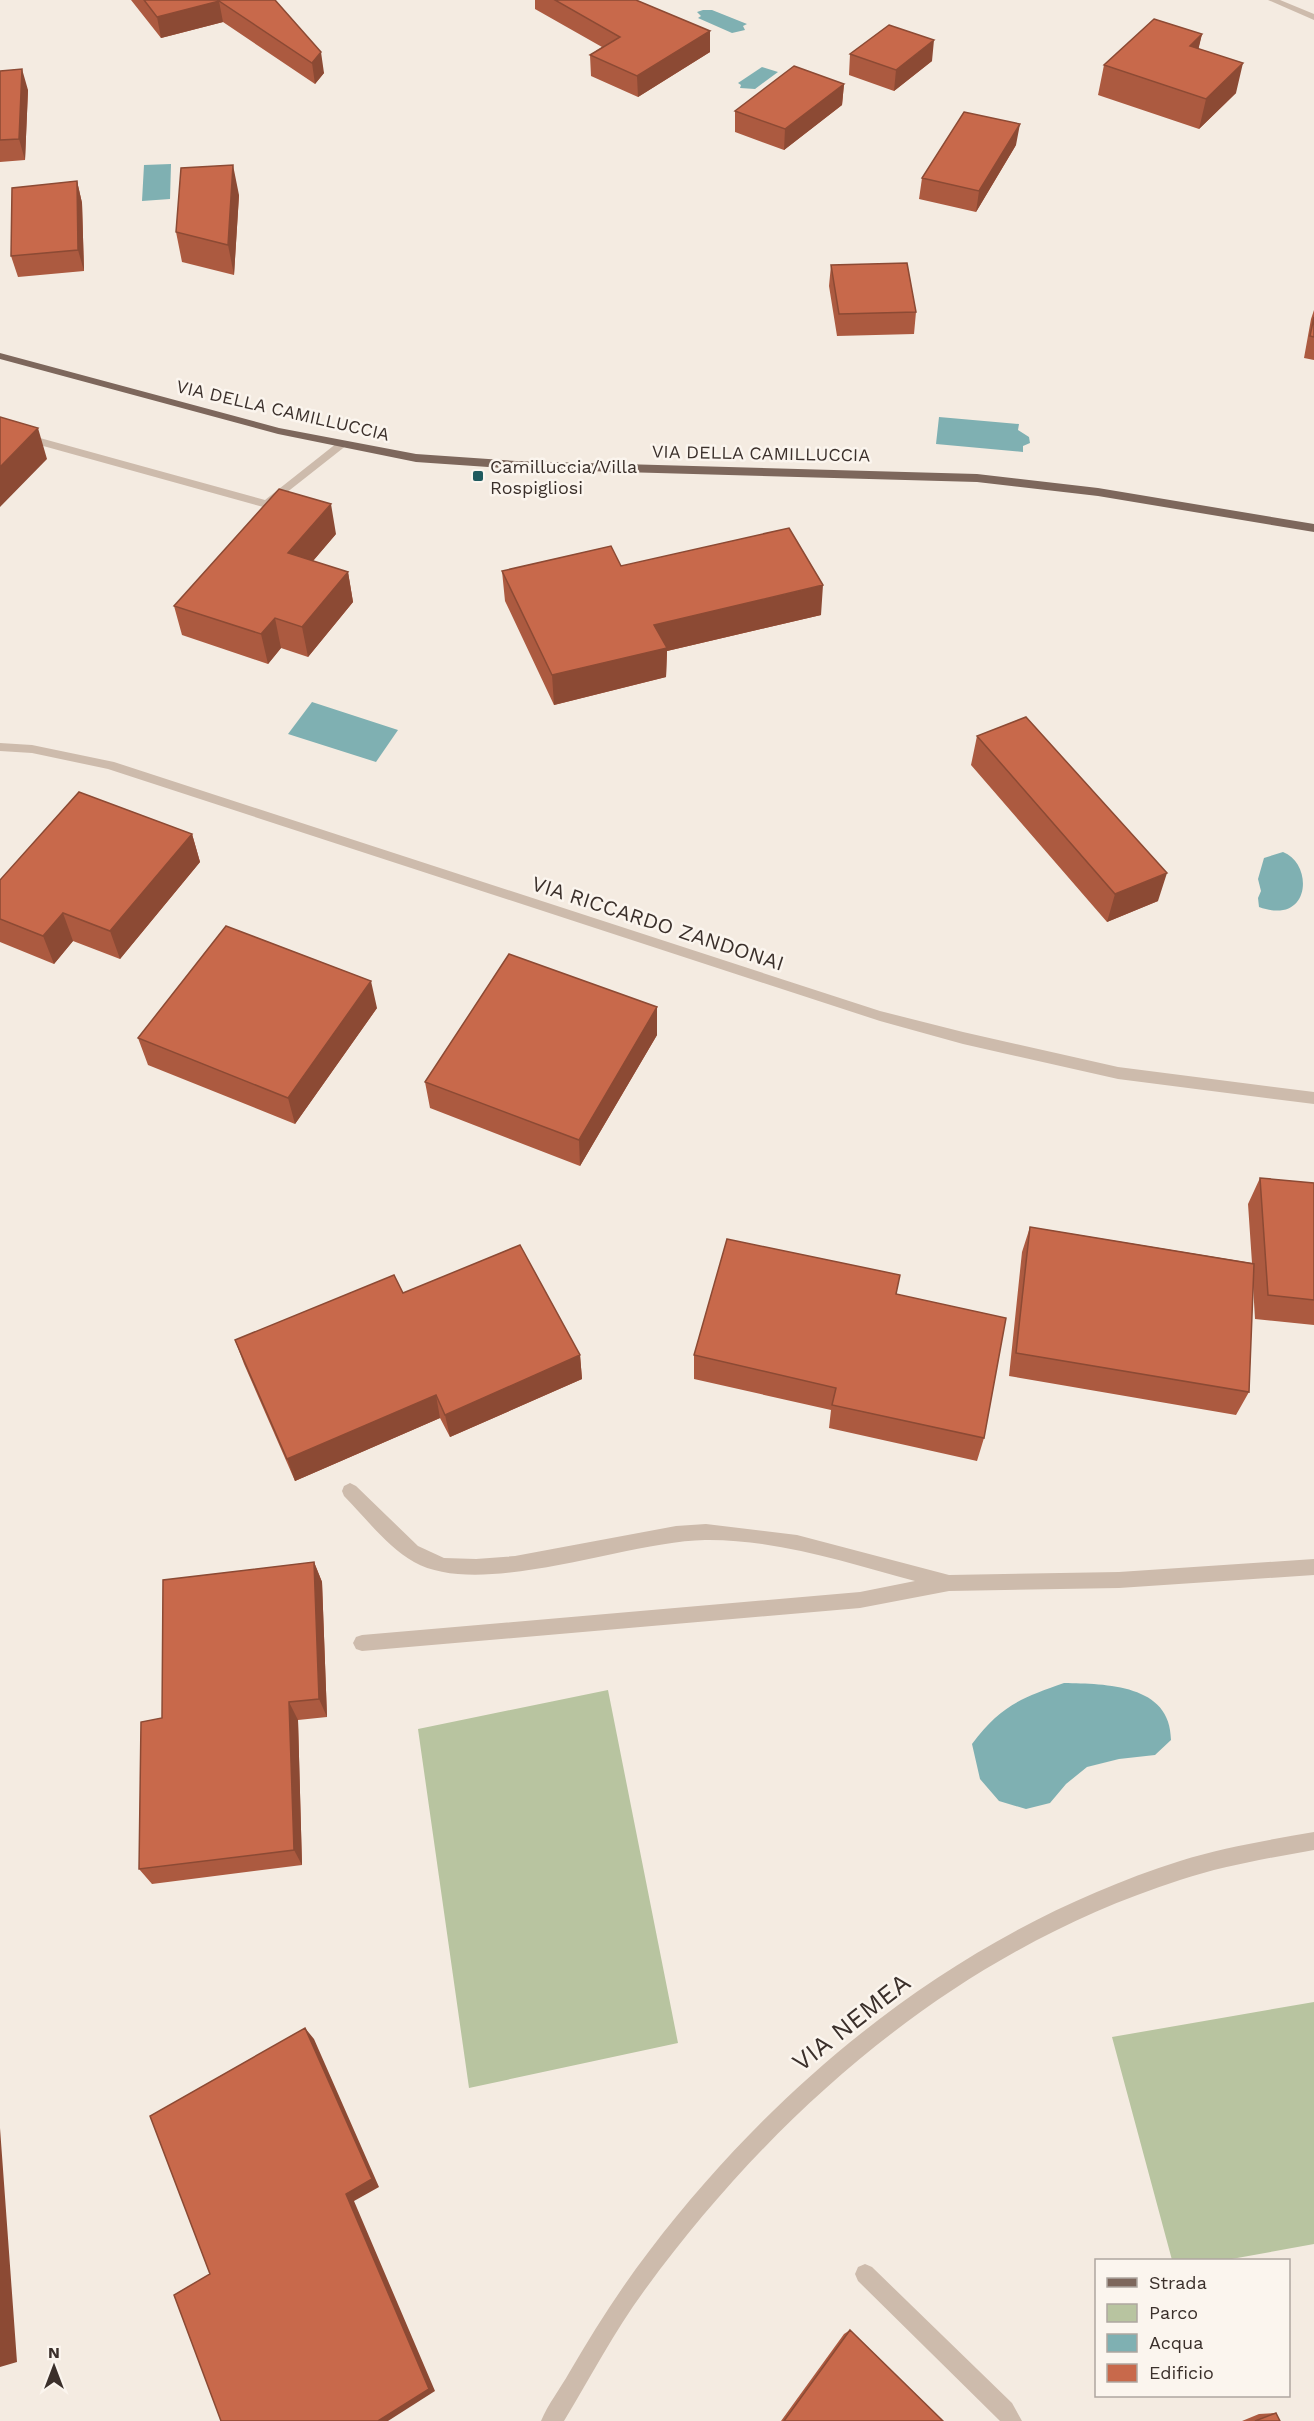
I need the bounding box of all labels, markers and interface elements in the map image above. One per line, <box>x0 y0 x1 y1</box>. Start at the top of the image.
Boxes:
street label: VIA DELLA CAMILLUCCIA <box>174 375 392 445</box>
street label: VIA DELLA CAMILLUCCIA <box>652 441 870 465</box>
place label: Camilluccia/Villa Rospigliosi <box>490 456 637 498</box>
marker: Camilluccia/Villa Rospigliosi <box>471 469 485 483</box>
street label: VIA RICCARDO ZANDONAI <box>529 870 787 976</box>
street label: VIA NEMEA <box>786 1967 916 2077</box>
legend <box>1095 2259 1290 2397</box>
text: Strada <box>1149 2272 1207 2293</box>
text: Parco <box>1149 2302 1198 2323</box>
text: Acqua <box>1149 2332 1203 2353</box>
north arrow <box>24 2337 84 2397</box>
text: N <box>48 2343 60 2362</box>
text: Edificio <box>1149 2362 1214 2383</box>

